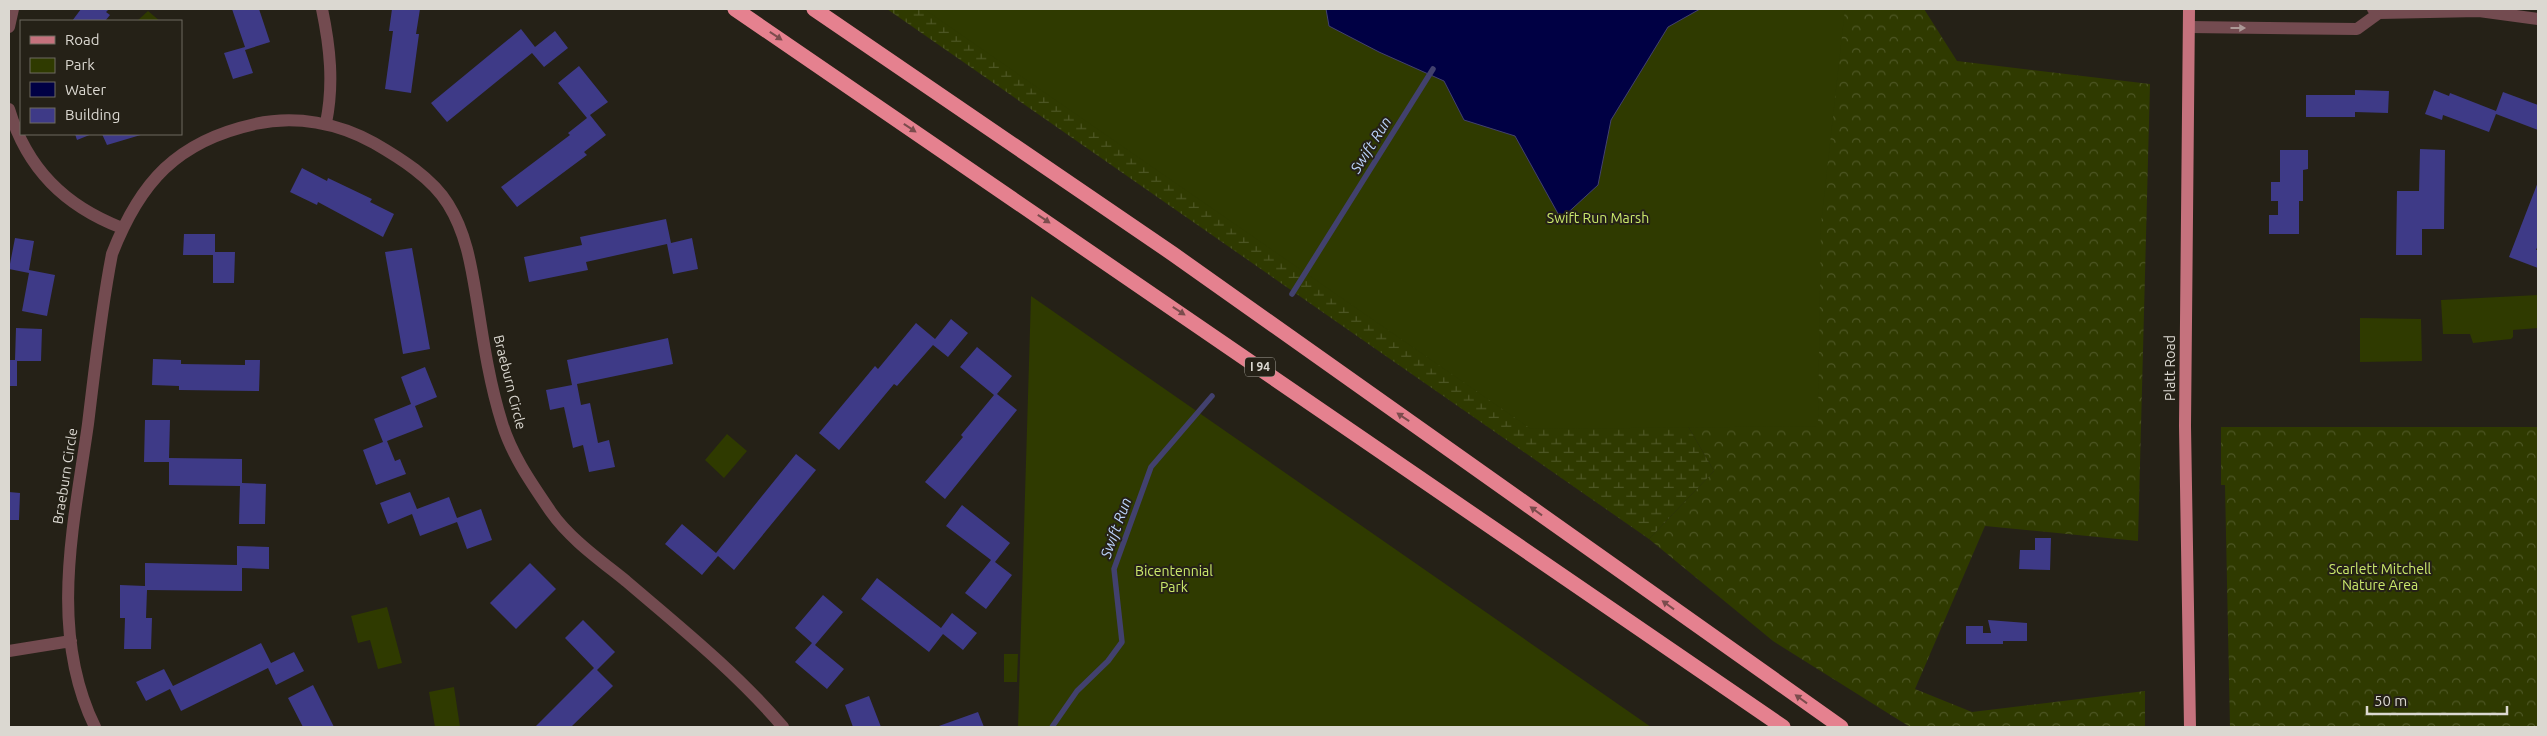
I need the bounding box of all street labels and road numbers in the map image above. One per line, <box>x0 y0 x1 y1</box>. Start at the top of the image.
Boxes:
street label: Braeburn Circle <box>491 333 529 431</box>
street label: Platt Road <box>2162 335 2178 401</box>
road number: I 94 <box>1245 358 1275 377</box>
street label: Braeburn Circle <box>50 427 80 525</box>

